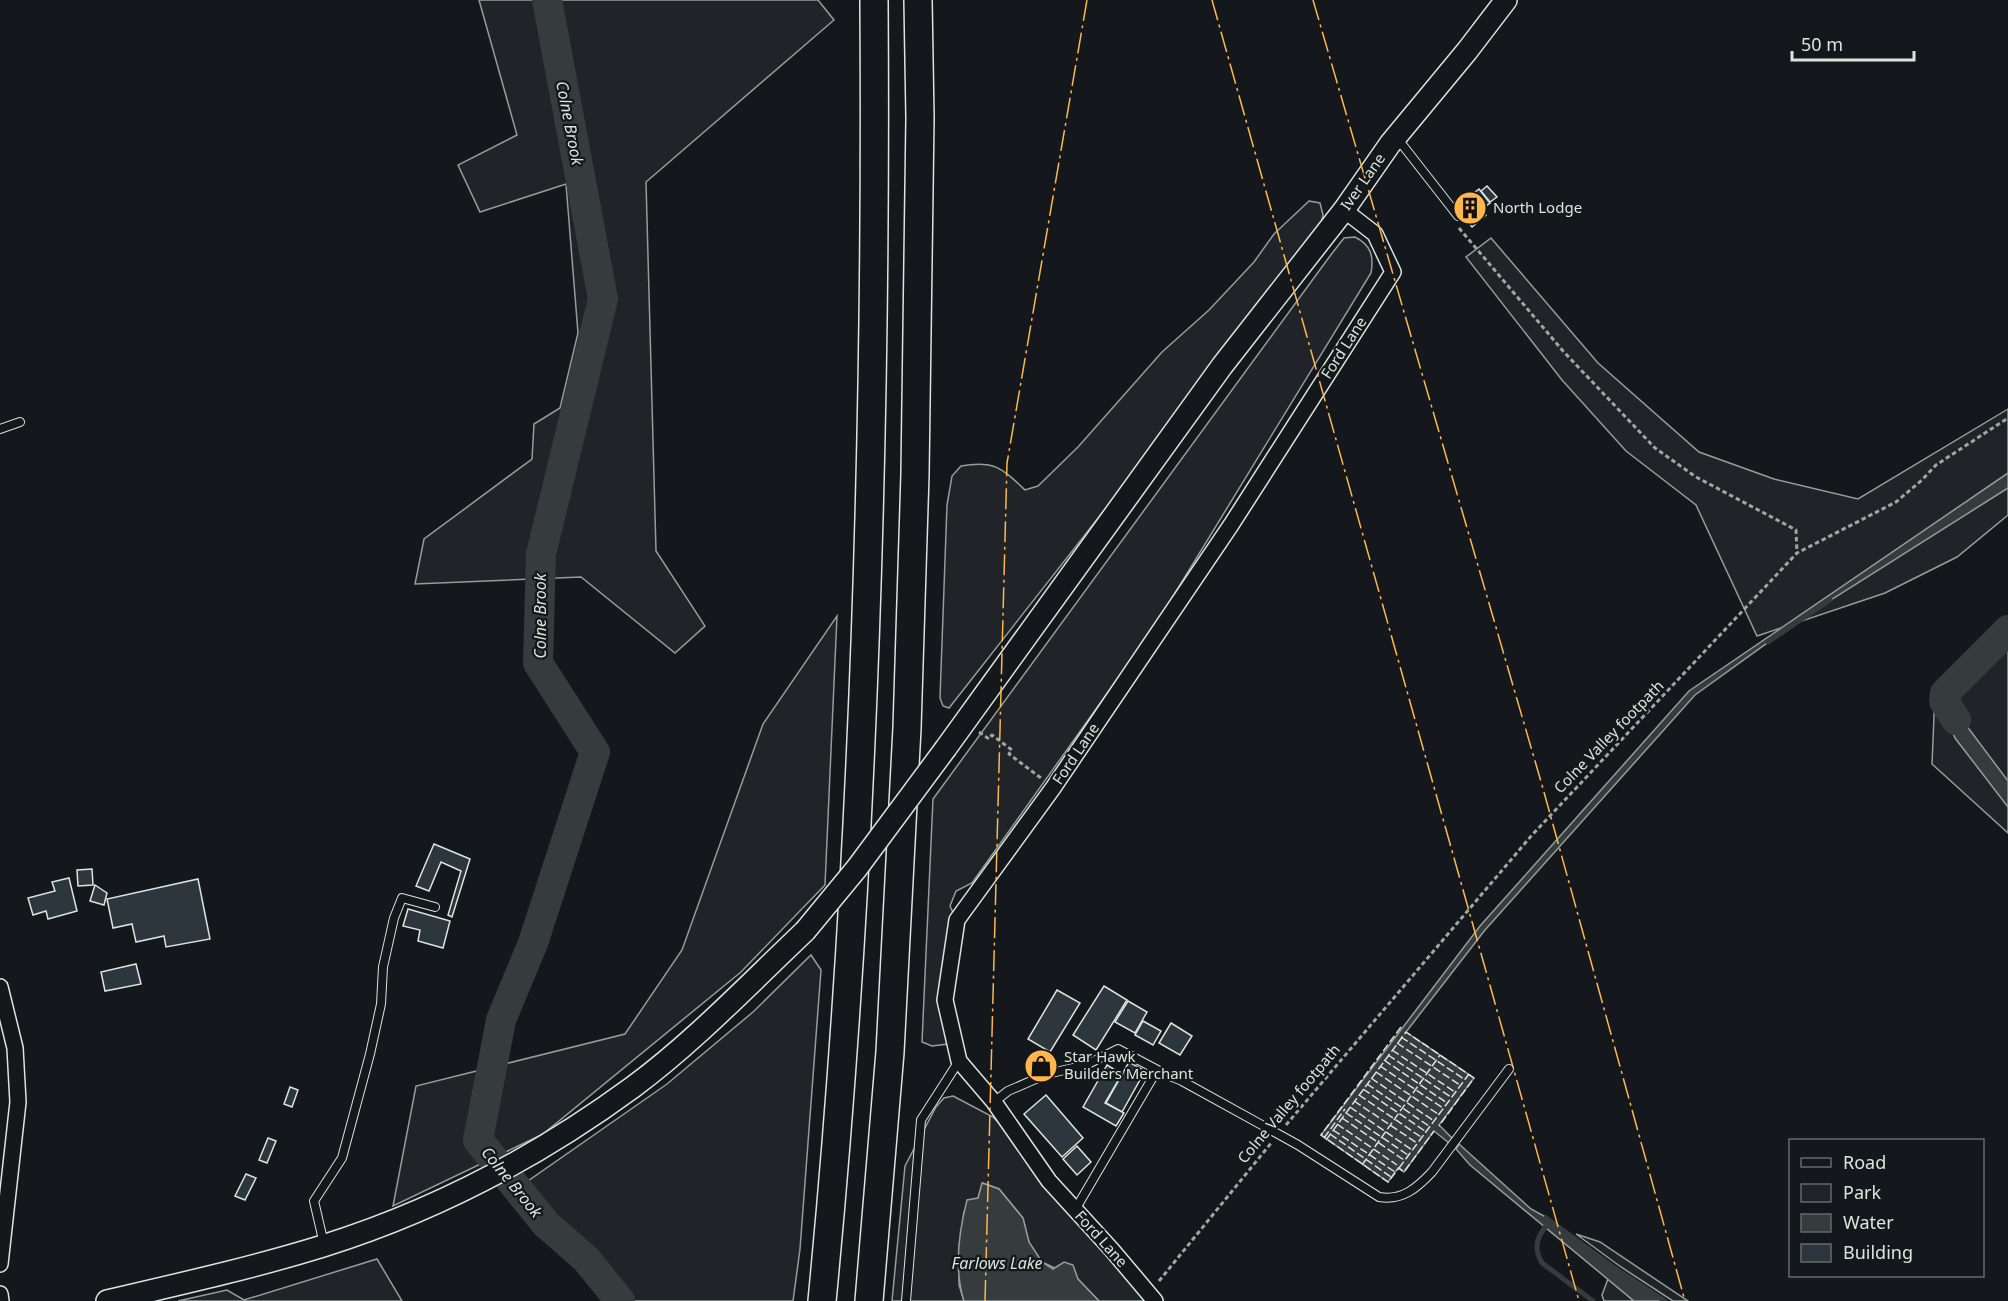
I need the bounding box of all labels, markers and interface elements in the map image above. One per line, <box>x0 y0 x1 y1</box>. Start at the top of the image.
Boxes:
scale bar <box>1792 24 1914 62</box>
text: 50 m <box>1801 32 1843 56</box>
water label: Colne Brook <box>551 79 589 168</box>
street label: Iver Lane <box>1335 149 1389 214</box>
building icon: North Lodge <box>1452 190 1488 226</box>
place label: North Lodge <box>1493 197 1582 217</box>
street label: Ford Lane <box>1316 313 1371 382</box>
water label: Colne Brook <box>529 572 551 659</box>
street label: Colne Valley footpath <box>1549 676 1667 797</box>
street label: Ford Lane <box>1047 719 1103 788</box>
street label: Colne Valley footpath <box>1232 1040 1344 1167</box>
place label: Star Hawk Builders Merchant <box>1064 1046 1194 1083</box>
shop icon: Star Hawk Builders Merchant <box>1023 1048 1059 1084</box>
legend <box>1789 1139 1984 1277</box>
water label: Colne Brook <box>477 1142 548 1223</box>
text: Road <box>1843 1150 1886 1174</box>
text: Park <box>1843 1180 1881 1204</box>
street label: Ford Lane <box>1071 1206 1133 1271</box>
text: Water <box>1843 1210 1894 1234</box>
text: Building <box>1843 1240 1913 1264</box>
water label: Farlows Lake <box>952 1252 1042 1274</box>

